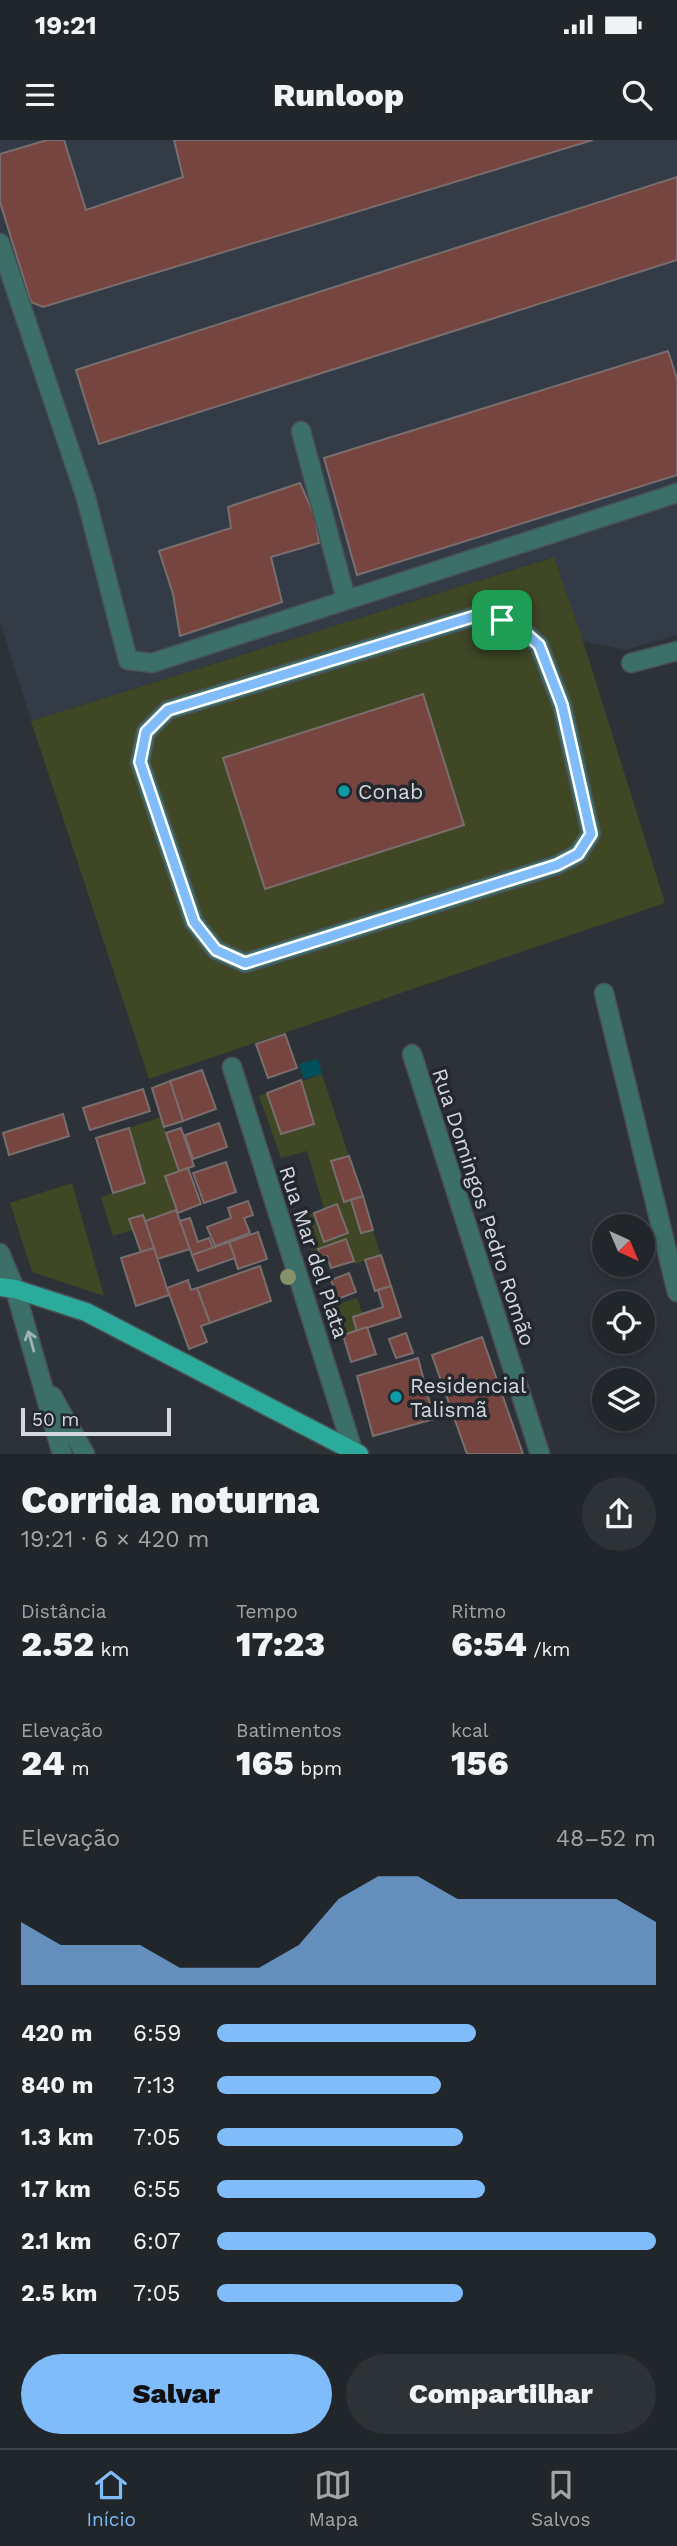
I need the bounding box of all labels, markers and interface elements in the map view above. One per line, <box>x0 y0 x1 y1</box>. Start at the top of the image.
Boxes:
text: 19:21 <box>35 10 97 40</box>
icon: menu <box>21 76 59 114</box>
text: Runloop <box>273 76 404 114</box>
icon: search <box>618 76 656 114</box>
pin <box>472 590 532 650</box>
icon: arrive <box>483 601 521 639</box>
place label: Conab <box>358 779 423 804</box>
marker: Conab <box>336 783 352 799</box>
street label: Rua Domingos Pedro Romão <box>427 1065 541 1349</box>
street label: Rua Mar del Plata <box>274 1163 354 1341</box>
north arrow <box>592 1214 654 1278</box>
map controls <box>592 1214 655 1431</box>
button: locate <box>592 1291 655 1354</box>
one-way arrow <box>23 1330 36 1352</box>
button: layers <box>592 1368 655 1431</box>
place label: Residencial Talismã <box>410 1373 527 1422</box>
marker: Residencial Talismã <box>388 1389 404 1405</box>
scale bar <box>21 1405 172 1437</box>
text: 50 m <box>32 1408 79 1431</box>
button: share <box>582 1477 656 1551</box>
text: Corrida noturna <box>21 1478 319 1522</box>
text: 19:21 · 6 × 420 m <box>21 1526 209 1553</box>
text: Distância <box>21 1600 107 1623</box>
text: Tempo <box>236 1600 298 1623</box>
text: Ritmo <box>451 1600 506 1623</box>
text: 2.52 <box>21 1623 94 1665</box>
text: 17:23 <box>236 1623 325 1665</box>
text: 6:54 <box>451 1623 527 1665</box>
text: km <box>94 1638 129 1661</box>
text: /km <box>527 1638 570 1661</box>
text: Elevação <box>21 1719 103 1742</box>
text: Batimentos <box>236 1719 342 1742</box>
text: kcal <box>451 1719 489 1742</box>
text: 24 <box>21 1742 65 1784</box>
text: 165 <box>236 1742 294 1784</box>
text: 156 <box>451 1742 509 1784</box>
text: m <box>65 1757 90 1780</box>
text: bpm <box>294 1757 342 1780</box>
text: Elevação <box>21 1825 120 1852</box>
text: 48–52 m <box>556 1825 656 1852</box>
text: 420 m <box>21 2020 92 2047</box>
text: 6:59 <box>133 2020 181 2047</box>
text: 840 m <box>21 2072 93 2099</box>
text: 7:13 <box>133 2072 175 2099</box>
text: 1.3 km <box>21 2124 94 2151</box>
text: 7:05 <box>133 2124 180 2151</box>
text: 1.7 km <box>21 2176 91 2203</box>
text: 6:55 <box>133 2176 181 2203</box>
text: 2.1 km <box>21 2228 92 2255</box>
text: 6:07 <box>133 2228 181 2255</box>
text: 2.5 km <box>21 2280 97 2307</box>
text: 7:05 <box>133 2280 180 2307</box>
button: Salvar <box>21 2354 332 2434</box>
button: Compartilhar <box>346 2354 656 2434</box>
tab: Início <box>86 2466 136 2531</box>
tab: Mapa <box>309 2466 358 2531</box>
tab: Salvos <box>531 2466 591 2531</box>

